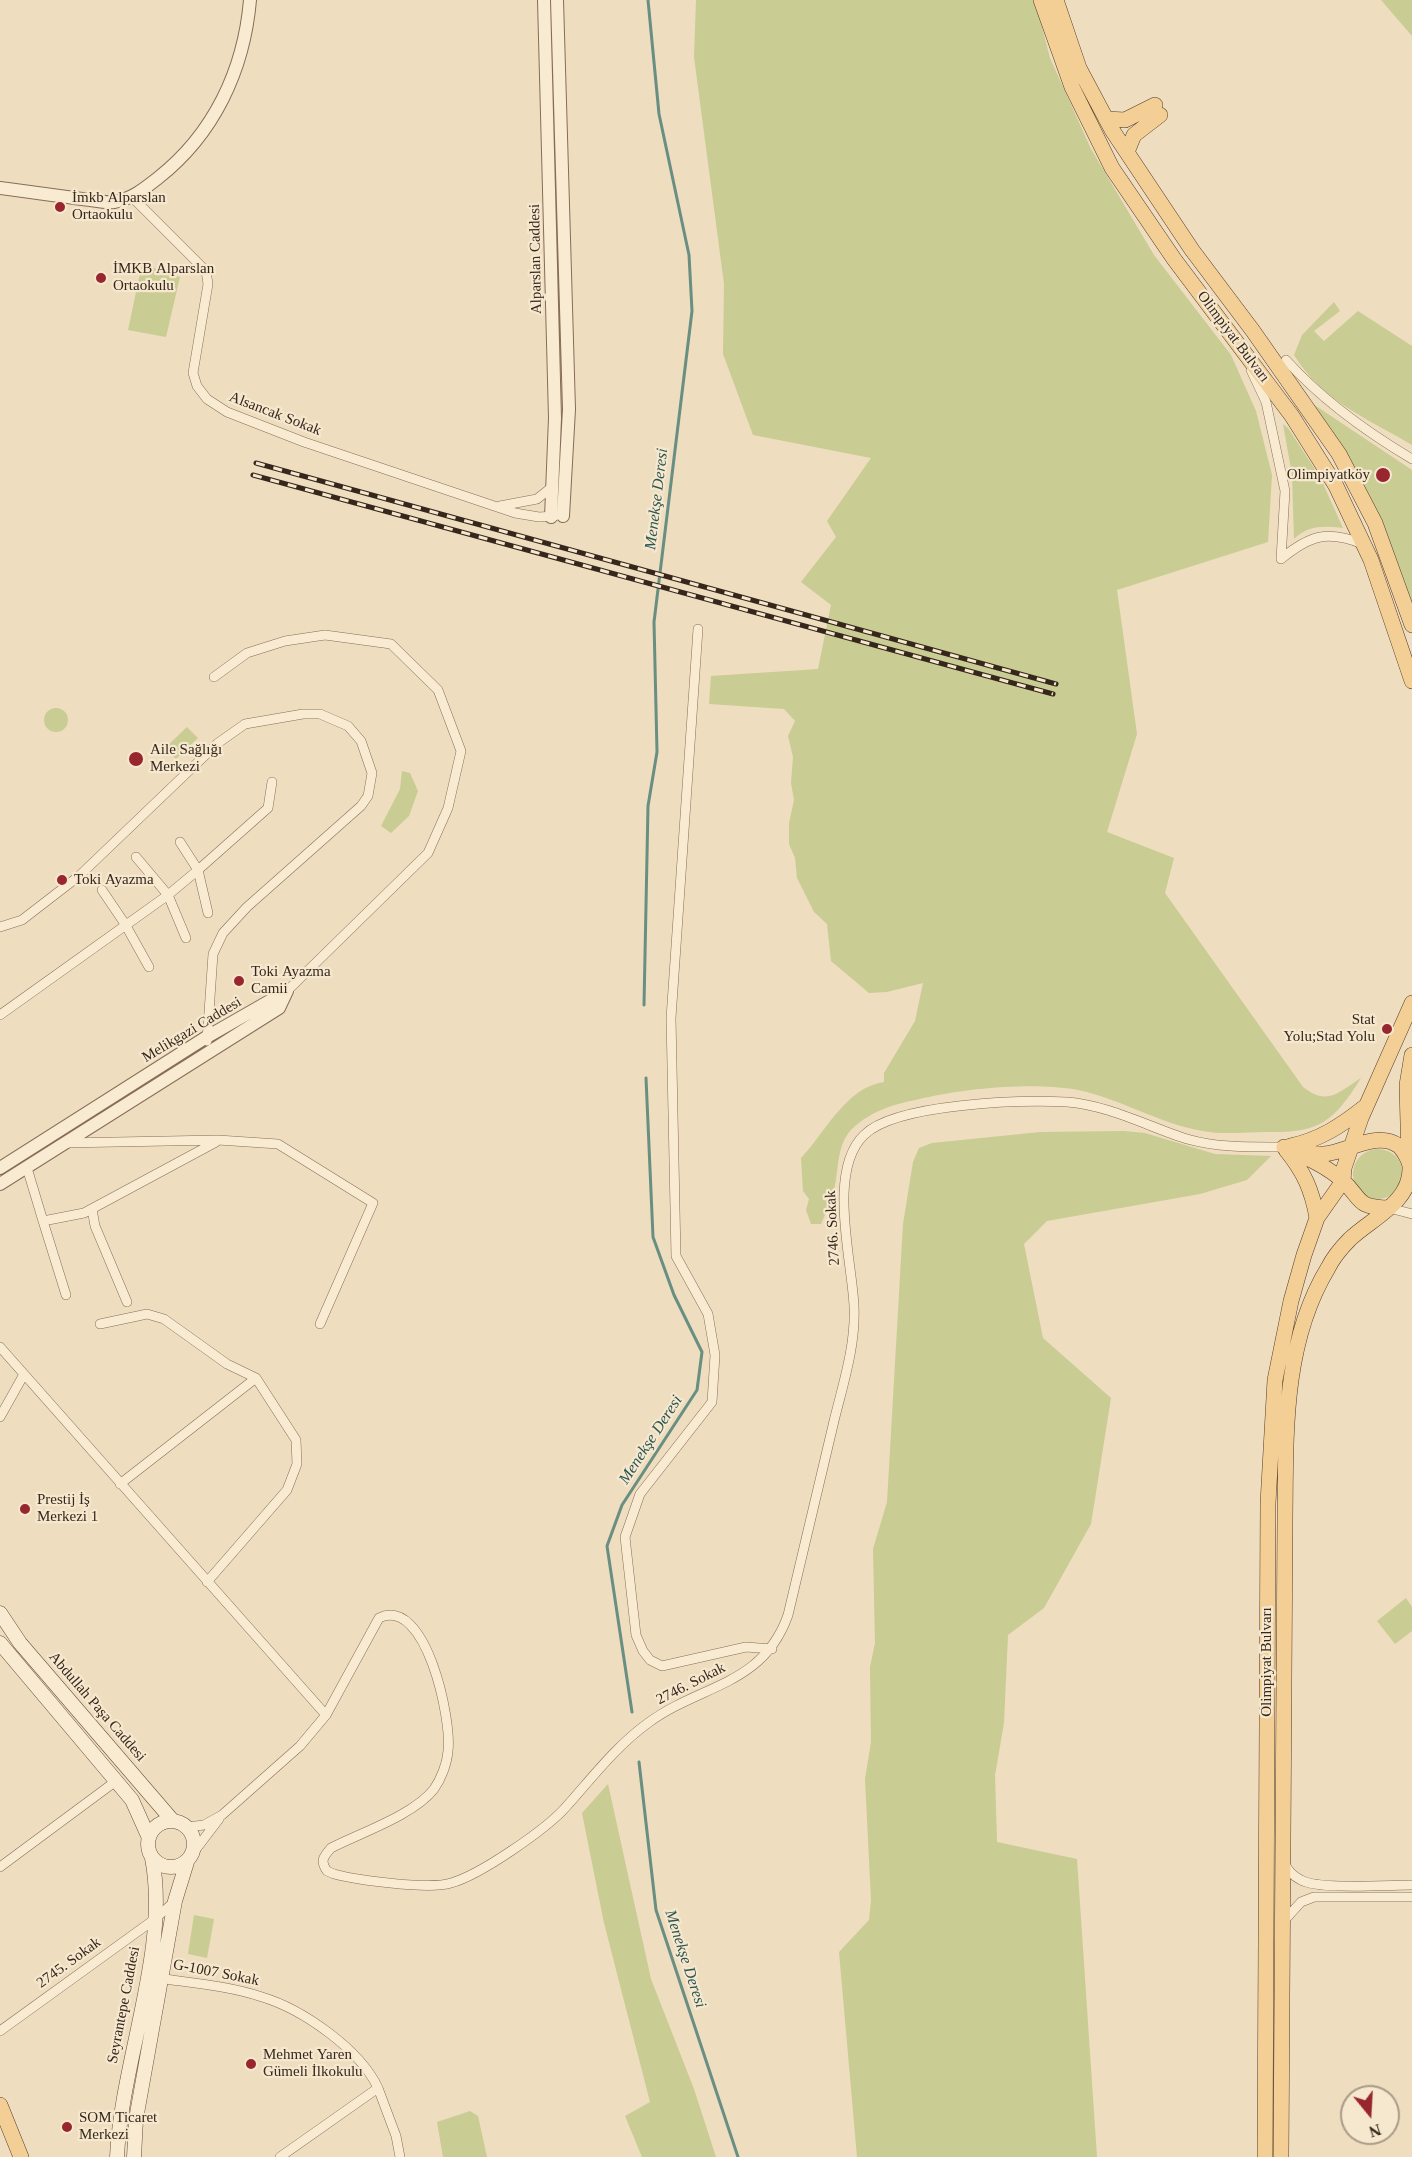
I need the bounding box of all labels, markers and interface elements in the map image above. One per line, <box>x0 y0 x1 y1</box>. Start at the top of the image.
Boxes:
place label: İmkb Alparslan Ortaokulu <box>72 189 166 224</box>
marker: İmkb Alparslan Ortaokulu <box>53 200 67 214</box>
street label: Alparslan Caddesi <box>526 204 546 314</box>
place label: İMKB Alparslan Ortaokulu <box>113 260 214 295</box>
marker: İMKB Alparslan Ortaokulu <box>94 271 108 285</box>
street label: Olimpiyat Bulvarı <box>1193 288 1273 386</box>
street label: Alsancak Sokak <box>226 388 324 440</box>
water label: Menekşe Deresi <box>641 447 673 551</box>
place label: Olimpiyatköy <box>1287 466 1370 484</box>
marker: Olimpiyatköy <box>1374 466 1392 484</box>
place label: Aile Sağlığı Merkezi <box>150 741 222 776</box>
marker: Aile Sağlığı Merkezi <box>127 750 145 768</box>
place label: Toki Ayazma <box>74 871 154 889</box>
marker: Toki Ayazma <box>55 873 69 887</box>
place label: Toki Ayazma Camii <box>251 963 331 998</box>
marker: Toki Ayazma Camii <box>232 974 246 988</box>
street label: Melikgazi Caddesi <box>139 993 245 1067</box>
place label: Stat Yolu;Stad Yolu <box>1283 1011 1375 1046</box>
marker: Stat Yolu;Stad Yolu <box>1380 1022 1394 1036</box>
street label: 2746. Sokak <box>822 1190 844 1266</box>
water label: Menekşe Deresi <box>615 1392 687 1488</box>
place label: Prestij İş Merkezi 1 <box>37 1491 98 1526</box>
marker: Prestij İş Merkezi 1 <box>18 1502 32 1516</box>
street label: Olimpiyat Bulvarı <box>1258 1607 1276 1717</box>
street label: Abdullah Paşa Caddesi <box>45 1649 149 1765</box>
street label: 2746. Sokak <box>654 1659 728 1709</box>
water label: Menekşe Deresi <box>660 1908 710 2010</box>
street label: 2745. Sokak <box>33 1934 105 1992</box>
street label: Seyrantepe Caddesi <box>104 1945 144 2065</box>
street label: G-1007 Sokak <box>172 1956 260 1990</box>
place label: Mehmet Yaren Gümeli İlkokulu <box>263 2046 363 2081</box>
marker: Mehmet Yaren Gümeli İlkokulu <box>244 2057 258 2071</box>
north arrow <box>1340 2085 1400 2145</box>
place label: SOM Ticaret Merkezi <box>79 2109 157 2144</box>
marker: SOM Ticaret Merkezi <box>60 2120 74 2134</box>
text: N <box>1367 2121 1383 2141</box>

